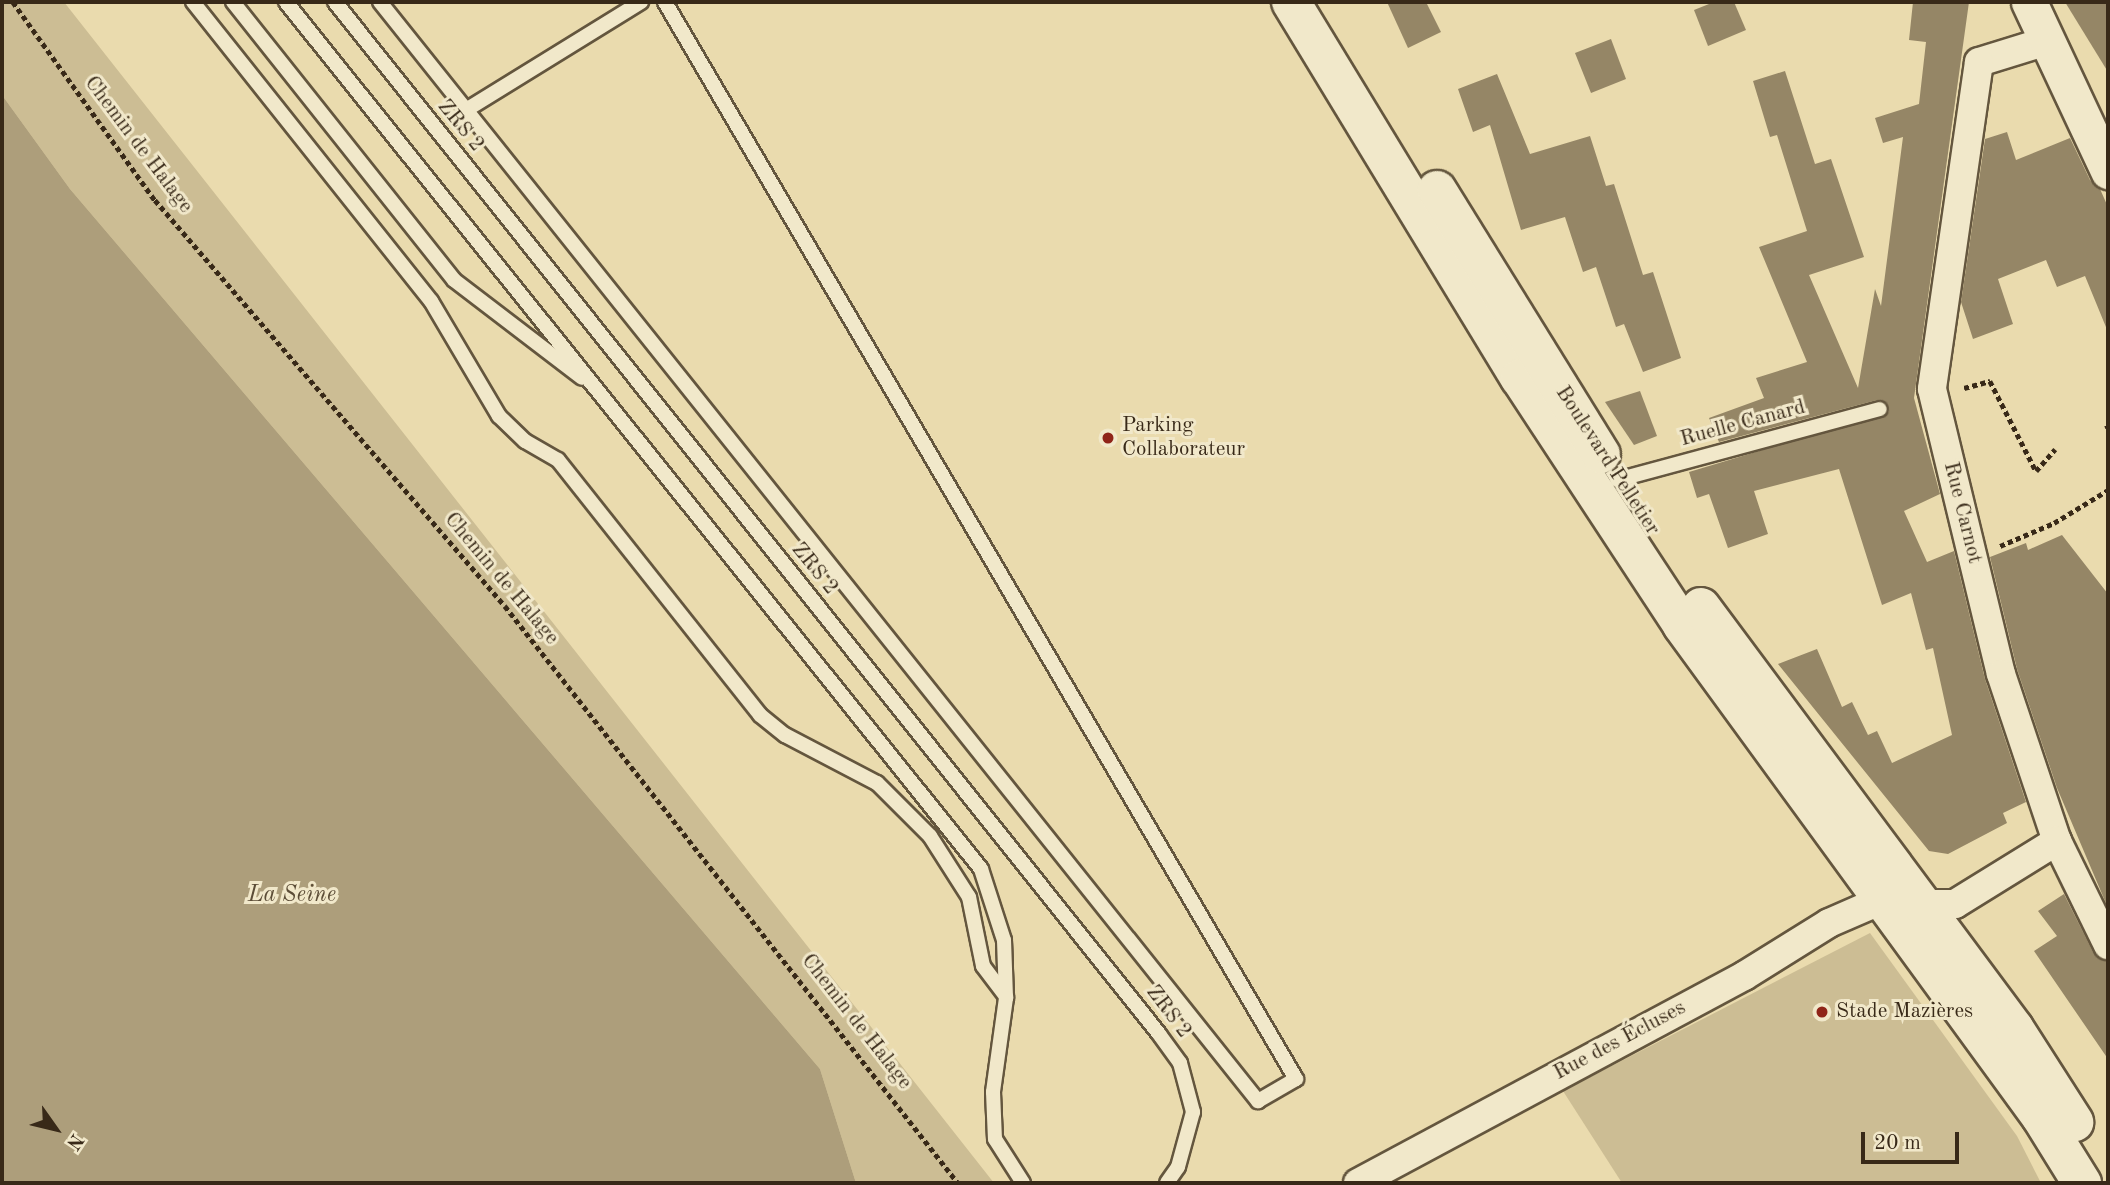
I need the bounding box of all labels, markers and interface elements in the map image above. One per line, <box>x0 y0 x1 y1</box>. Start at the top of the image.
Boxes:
street label: Chemin de Halage <box>78 71 198 219</box>
street label: ZRS 2 <box>431 95 489 157</box>
street label: Boulevard Pelletier <box>1549 382 1665 540</box>
street label: Ruelle Canard <box>1678 395 1808 453</box>
place label: Parking Collaborateur <box>1122 413 1245 463</box>
marker: Parking Collaborateur <box>1100 430 1116 446</box>
street label: Rue Carnot <box>1937 460 1987 566</box>
street label: Chemin de Halage <box>438 508 564 650</box>
street label: ZRS 2 <box>785 538 843 600</box>
water label: La Seine <box>248 881 336 909</box>
street label: Chemin de Halage <box>795 949 917 1095</box>
street label: ZRS 2 <box>1140 981 1196 1043</box>
street label: Rue des Écluses <box>1550 996 1690 1086</box>
place label: Stade Mazières <box>1836 999 1973 1025</box>
marker: Stade Mazières <box>1814 1004 1830 1020</box>
north arrow <box>21 1094 91 1164</box>
scale bar <box>1865 1118 1963 1162</box>
text: N <box>62 1130 86 1152</box>
text: 20 m <box>1874 1133 1921 1154</box>

